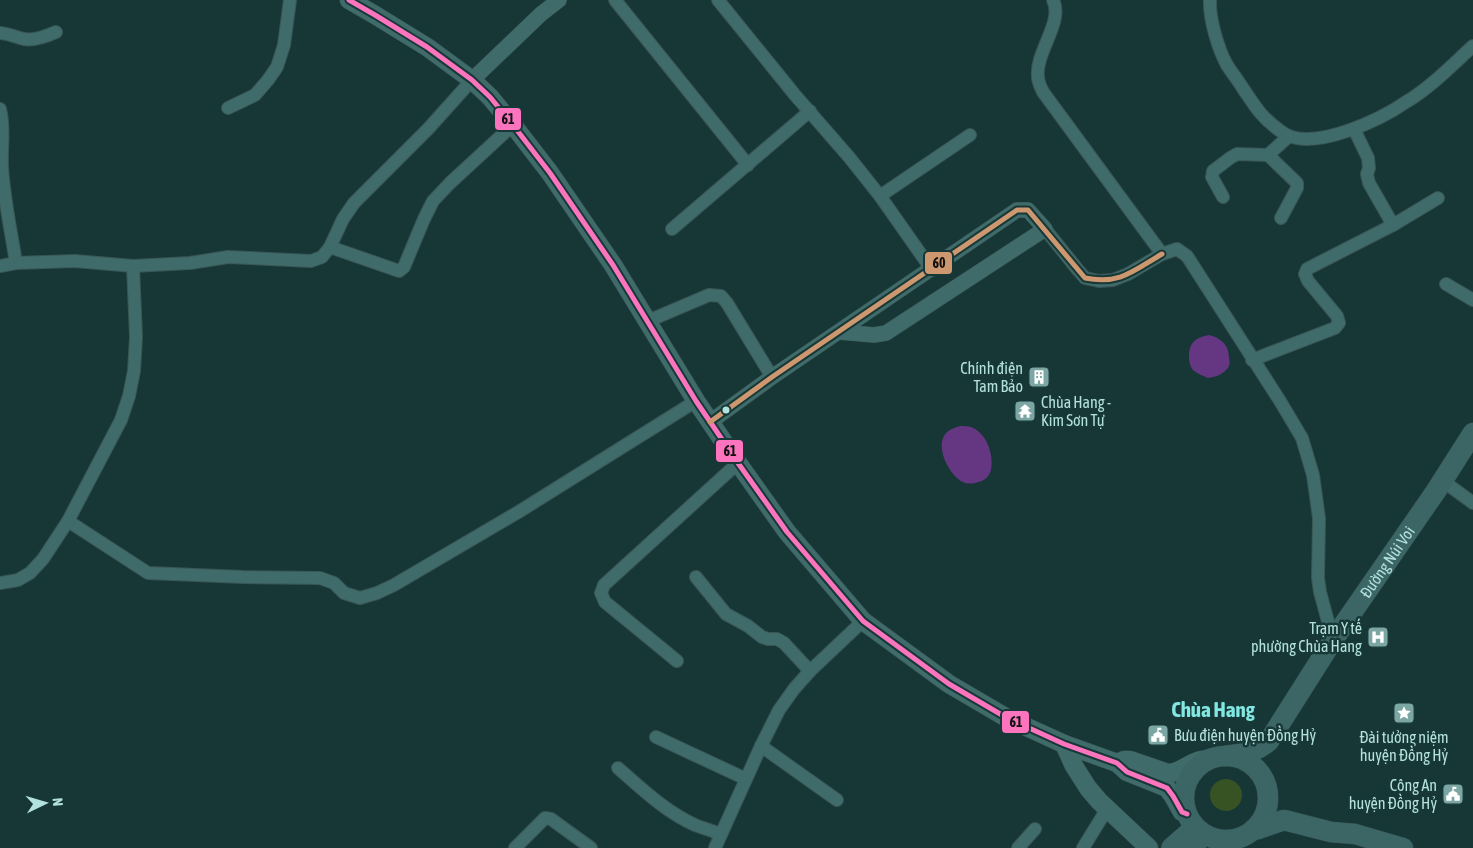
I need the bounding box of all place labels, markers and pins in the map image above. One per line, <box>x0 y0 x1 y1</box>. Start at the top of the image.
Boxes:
place label: Chính điện Tam Bảo <box>960 359 1023 395</box>
building icon: Chính điện Tam Bảo <box>1027 365 1051 389</box>
place label: Chùa Hang - Kim Sơn Tự <box>1041 393 1111 429</box>
temple icon: Chùa Hang - Kim Sơn Tự <box>1013 399 1037 423</box>
unlabelled marker <box>721 405 731 415</box>
place label: Trạm Y tế phường Chùa Hang <box>1251 618 1362 656</box>
hospital icon: Trạm Y tế phường Chùa Hang <box>1366 625 1390 649</box>
place icon: Đài tưởng niệm huyện Đồng Hỷ <box>1392 701 1416 725</box>
public building icon: Bưu điện huyện Đồng Hỷ <box>1146 723 1170 747</box>
place label: Bưu điện huyện Đồng Hỷ <box>1174 725 1317 745</box>
place label: Đài tưởng niệm huyện Đồng Hỷ <box>1359 728 1449 765</box>
place label: Công An huyện Đồng Hỷ <box>1349 776 1437 813</box>
public building icon: Công An huyện Đồng Hỷ <box>1441 782 1465 806</box>

